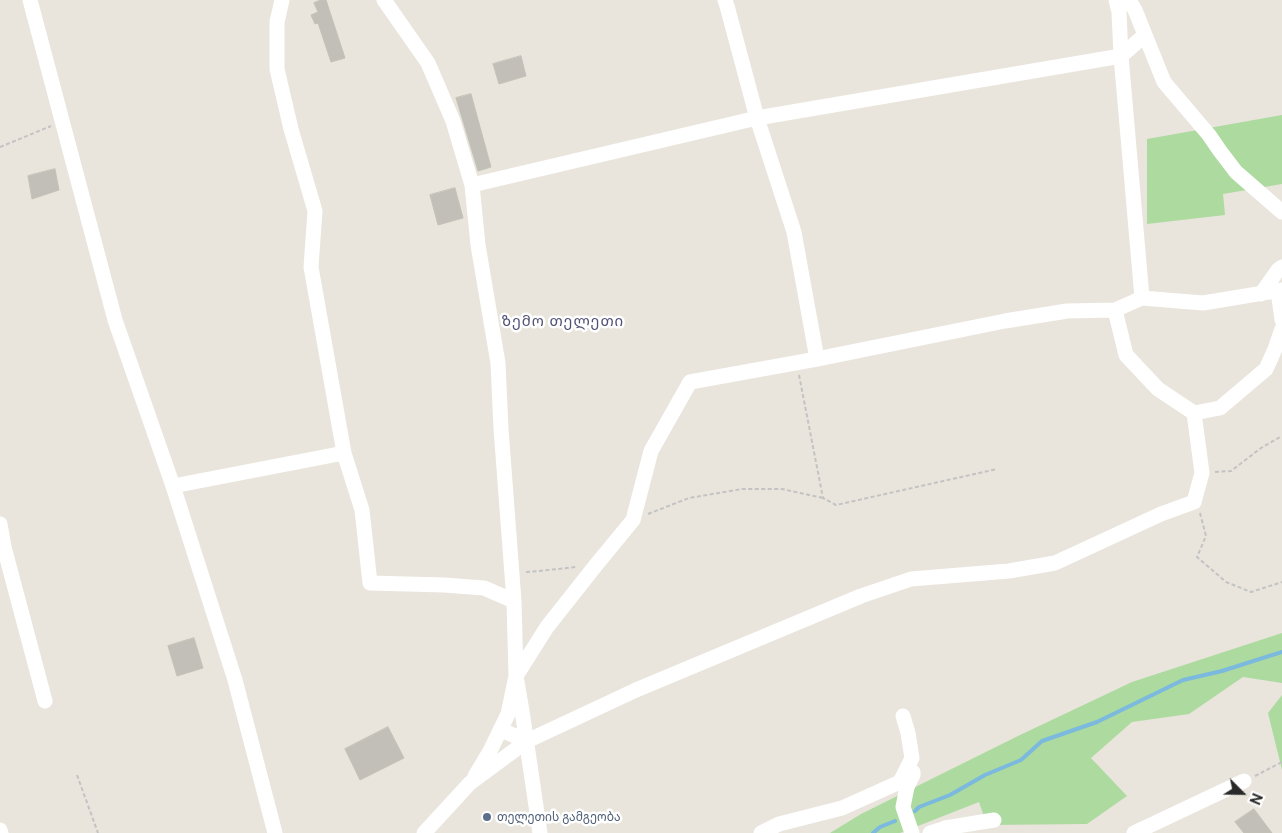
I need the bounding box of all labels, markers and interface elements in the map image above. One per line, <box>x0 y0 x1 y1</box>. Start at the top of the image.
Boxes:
district label: ზემო თელეთი <box>500 312 626 330</box>
north arrow <box>1217 768 1267 818</box>
text: N <box>1246 791 1265 807</box>
place label: თელეთის გამგეობა <box>497 810 621 824</box>
marker: თელეთის გამგეობა <box>481 811 493 823</box>

